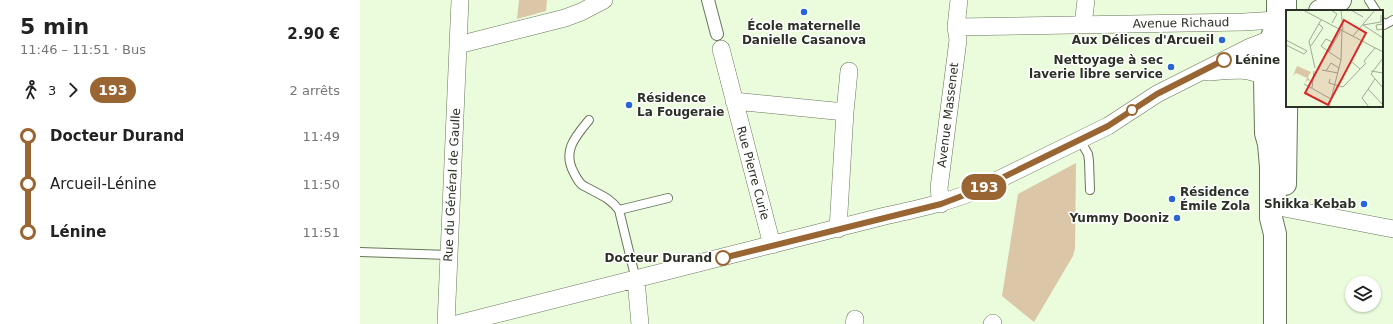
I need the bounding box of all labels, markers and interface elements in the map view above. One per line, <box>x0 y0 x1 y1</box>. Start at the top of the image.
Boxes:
marker: École maternelle Danielle Casanova <box>799 7 809 17</box>
inset map <box>1286 10 1383 107</box>
text: 5 min <box>20 14 89 39</box>
street label: Avenue Richaud <box>1132 15 1230 31</box>
place label: École maternelle Danielle Casanova <box>742 18 866 47</box>
text: 2.90 € <box>287 25 340 43</box>
place label: Aux Délices d'Arcueil <box>1072 33 1214 47</box>
marker: Aux Délices d'Arcueil <box>1217 35 1227 45</box>
text: 11:46 – 11:51 · Bus <box>20 42 146 57</box>
marker: Lénine <box>1216 52 1232 68</box>
place label: Nettoyage à sec laverie libre service <box>1029 53 1163 81</box>
place label: Lénine <box>1235 53 1280 67</box>
street label: Avenue Massenet <box>935 61 961 168</box>
marker: Nettoyage à sec laverie libre service <box>1166 62 1176 72</box>
icon: walk <box>20 79 42 101</box>
icon: forward <box>62 79 84 101</box>
text: 193 <box>98 82 128 98</box>
text: 3 <box>48 83 56 98</box>
text: 2 arrêts <box>290 83 340 98</box>
place label: Résidence La Fougeraie <box>637 91 724 119</box>
marker: Résidence La Fougeraie <box>624 100 634 110</box>
unlabelled marker <box>1126 104 1138 116</box>
street label: Rue du Général de Gaulle <box>441 108 463 262</box>
street label: Rue Pierre Curie <box>734 125 772 221</box>
text: Docteur Durand <box>50 127 184 145</box>
text: 11:49 <box>303 129 340 144</box>
line badge: 193 <box>961 174 1007 200</box>
text: Arcueil-Lénine <box>50 175 157 193</box>
text: 11:50 <box>303 177 340 192</box>
text: 193 <box>969 179 999 195</box>
place label: Résidence Émile Zola <box>1180 185 1250 213</box>
marker: Résidence Émile Zola <box>1167 194 1177 204</box>
place label: Shikka Kebab <box>1264 197 1356 211</box>
marker: Shikka Kebab <box>1359 199 1369 209</box>
place label: Yummy Dooniz <box>1069 211 1169 225</box>
marker: Yummy Dooniz <box>1172 213 1182 223</box>
text: Lénine <box>50 223 106 241</box>
text: 11:51 <box>303 225 340 240</box>
marker: Docteur Durand <box>715 250 731 266</box>
place label: Docteur Durand <box>605 251 712 265</box>
map controls <box>1345 276 1381 312</box>
button: layers <box>1345 276 1381 312</box>

